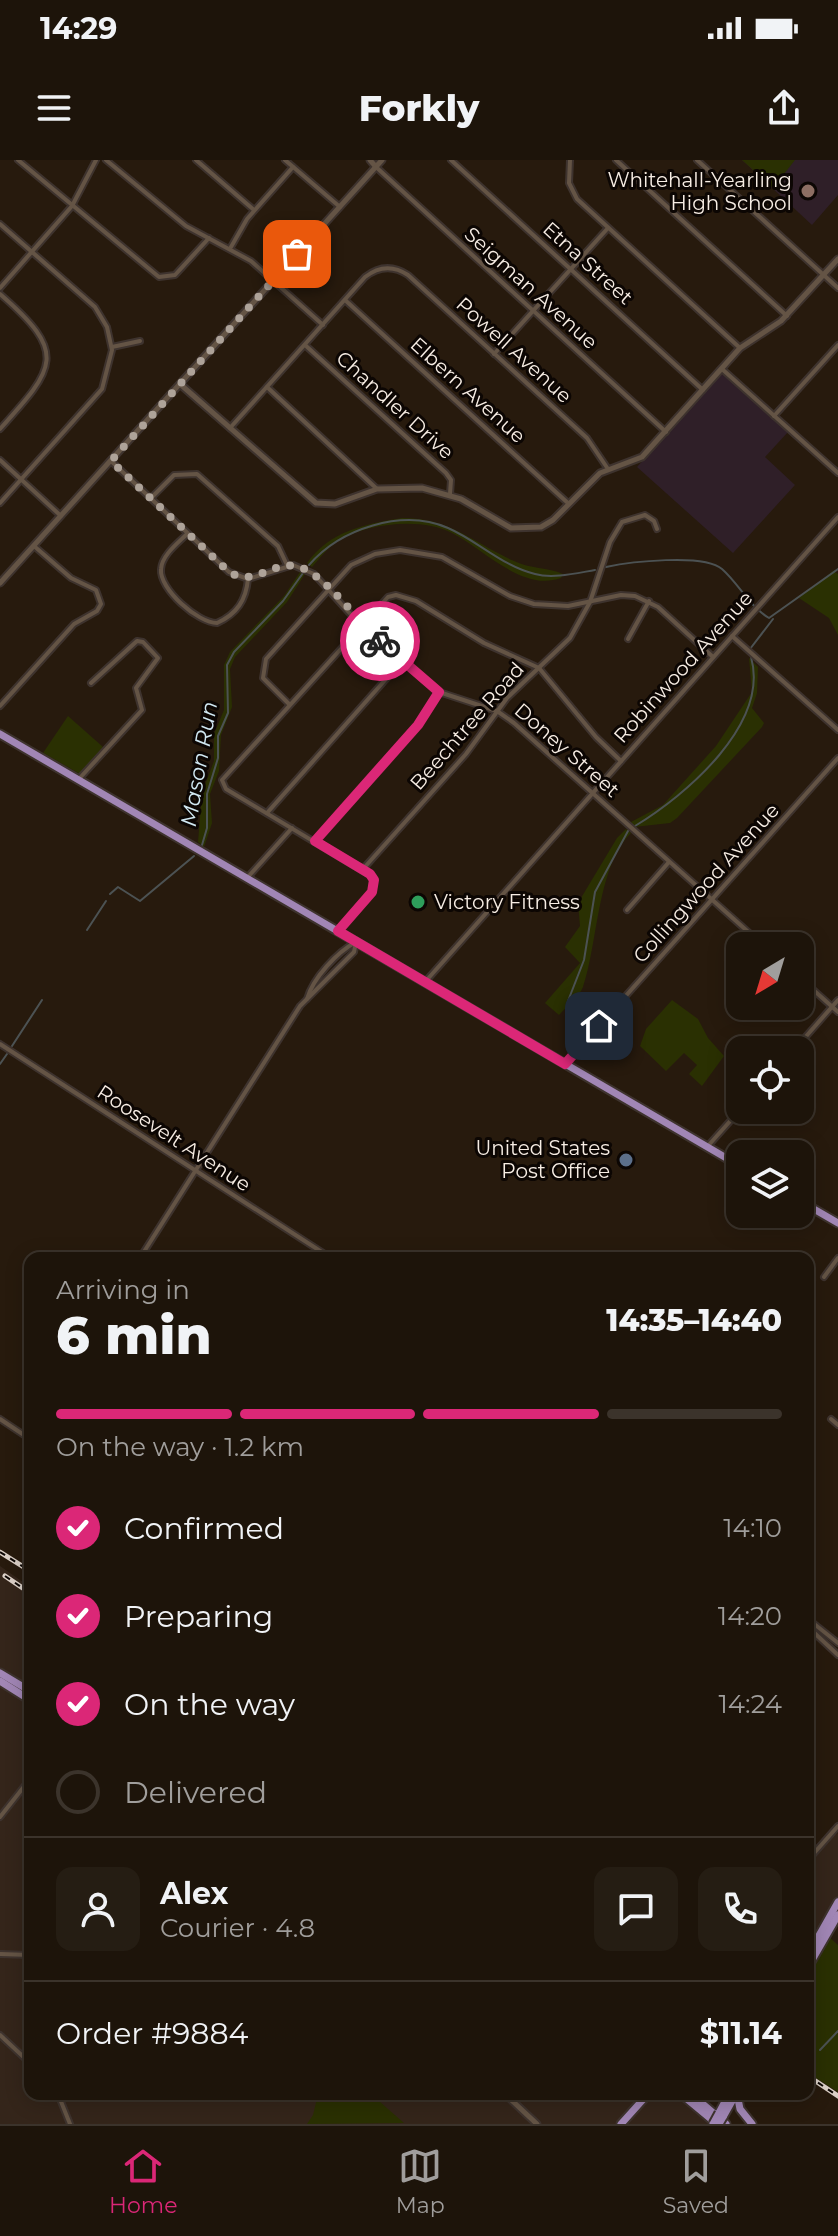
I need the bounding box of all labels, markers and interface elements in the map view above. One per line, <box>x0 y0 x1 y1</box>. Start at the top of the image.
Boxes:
text: 14:29 <box>40 10 117 47</box>
icon: menu <box>32 86 76 130</box>
text: Forkly <box>359 86 479 130</box>
icon: share <box>762 86 806 130</box>
place label: Whitehall-Yearling High School <box>608 168 792 215</box>
marker: Whitehall-Yearling High School <box>799 182 817 200</box>
street label: Etna Street <box>538 217 638 309</box>
pin <box>263 220 331 288</box>
street label: Seigman Avenue <box>460 222 602 354</box>
icon: bag <box>275 232 319 276</box>
street label: Powell Avenue <box>451 292 577 408</box>
street label: Elbern Avenue <box>406 332 530 448</box>
street label: Chandler Drive <box>331 346 459 464</box>
street label: Robinwood Avenue <box>609 586 757 748</box>
courier <box>340 601 420 681</box>
icon: bike <box>358 619 402 663</box>
street label: Beechtree Road <box>405 657 529 795</box>
street label: Doney Street <box>510 698 624 802</box>
water label: Mason Run <box>175 699 223 829</box>
street label: Collingwood Avenue <box>628 798 784 968</box>
place label: Victory Fitness <box>434 890 580 914</box>
marker: Victory Fitness <box>409 893 427 911</box>
north arrow <box>726 932 814 1020</box>
map controls <box>726 932 814 1228</box>
pin <box>565 992 633 1060</box>
icon: home <box>577 1004 621 1048</box>
button: locate <box>726 1036 814 1124</box>
street label: Roosevelt Avenue <box>93 1080 255 1196</box>
place label: United States Post Office <box>475 1136 610 1183</box>
button: layers <box>726 1140 814 1228</box>
marker: United States Post Office <box>617 1151 635 1169</box>
text: Arriving in <box>56 1274 190 1306</box>
text: 14:35–14:40 <box>606 1302 782 1339</box>
text: 6 min <box>56 1304 212 1367</box>
text: On the way · 1.2 km <box>56 1431 304 1463</box>
icon: check <box>56 1506 100 1550</box>
text: Confirmed <box>124 1510 284 1547</box>
text: 14:10 <box>723 1512 782 1544</box>
icon: check <box>56 1594 100 1638</box>
text: Preparing <box>124 1598 273 1635</box>
text: 14:20 <box>718 1600 782 1632</box>
icon: check <box>56 1682 100 1726</box>
text: On the way <box>124 1686 295 1723</box>
text: 14:24 <box>718 1688 782 1720</box>
text: Delivered <box>124 1774 267 1811</box>
button: person <box>56 1867 140 1951</box>
button: chat <box>594 1867 678 1951</box>
button: phone <box>698 1867 782 1951</box>
text: Alex <box>160 1875 228 1912</box>
text: Courier · 4.8 <box>160 1912 315 1944</box>
text: Order #9884 <box>56 2015 248 2052</box>
text: $11.14 <box>700 2015 782 2052</box>
tab: Home <box>109 2144 177 2219</box>
tab: Map <box>396 2144 445 2219</box>
tab: Saved <box>663 2144 729 2219</box>

